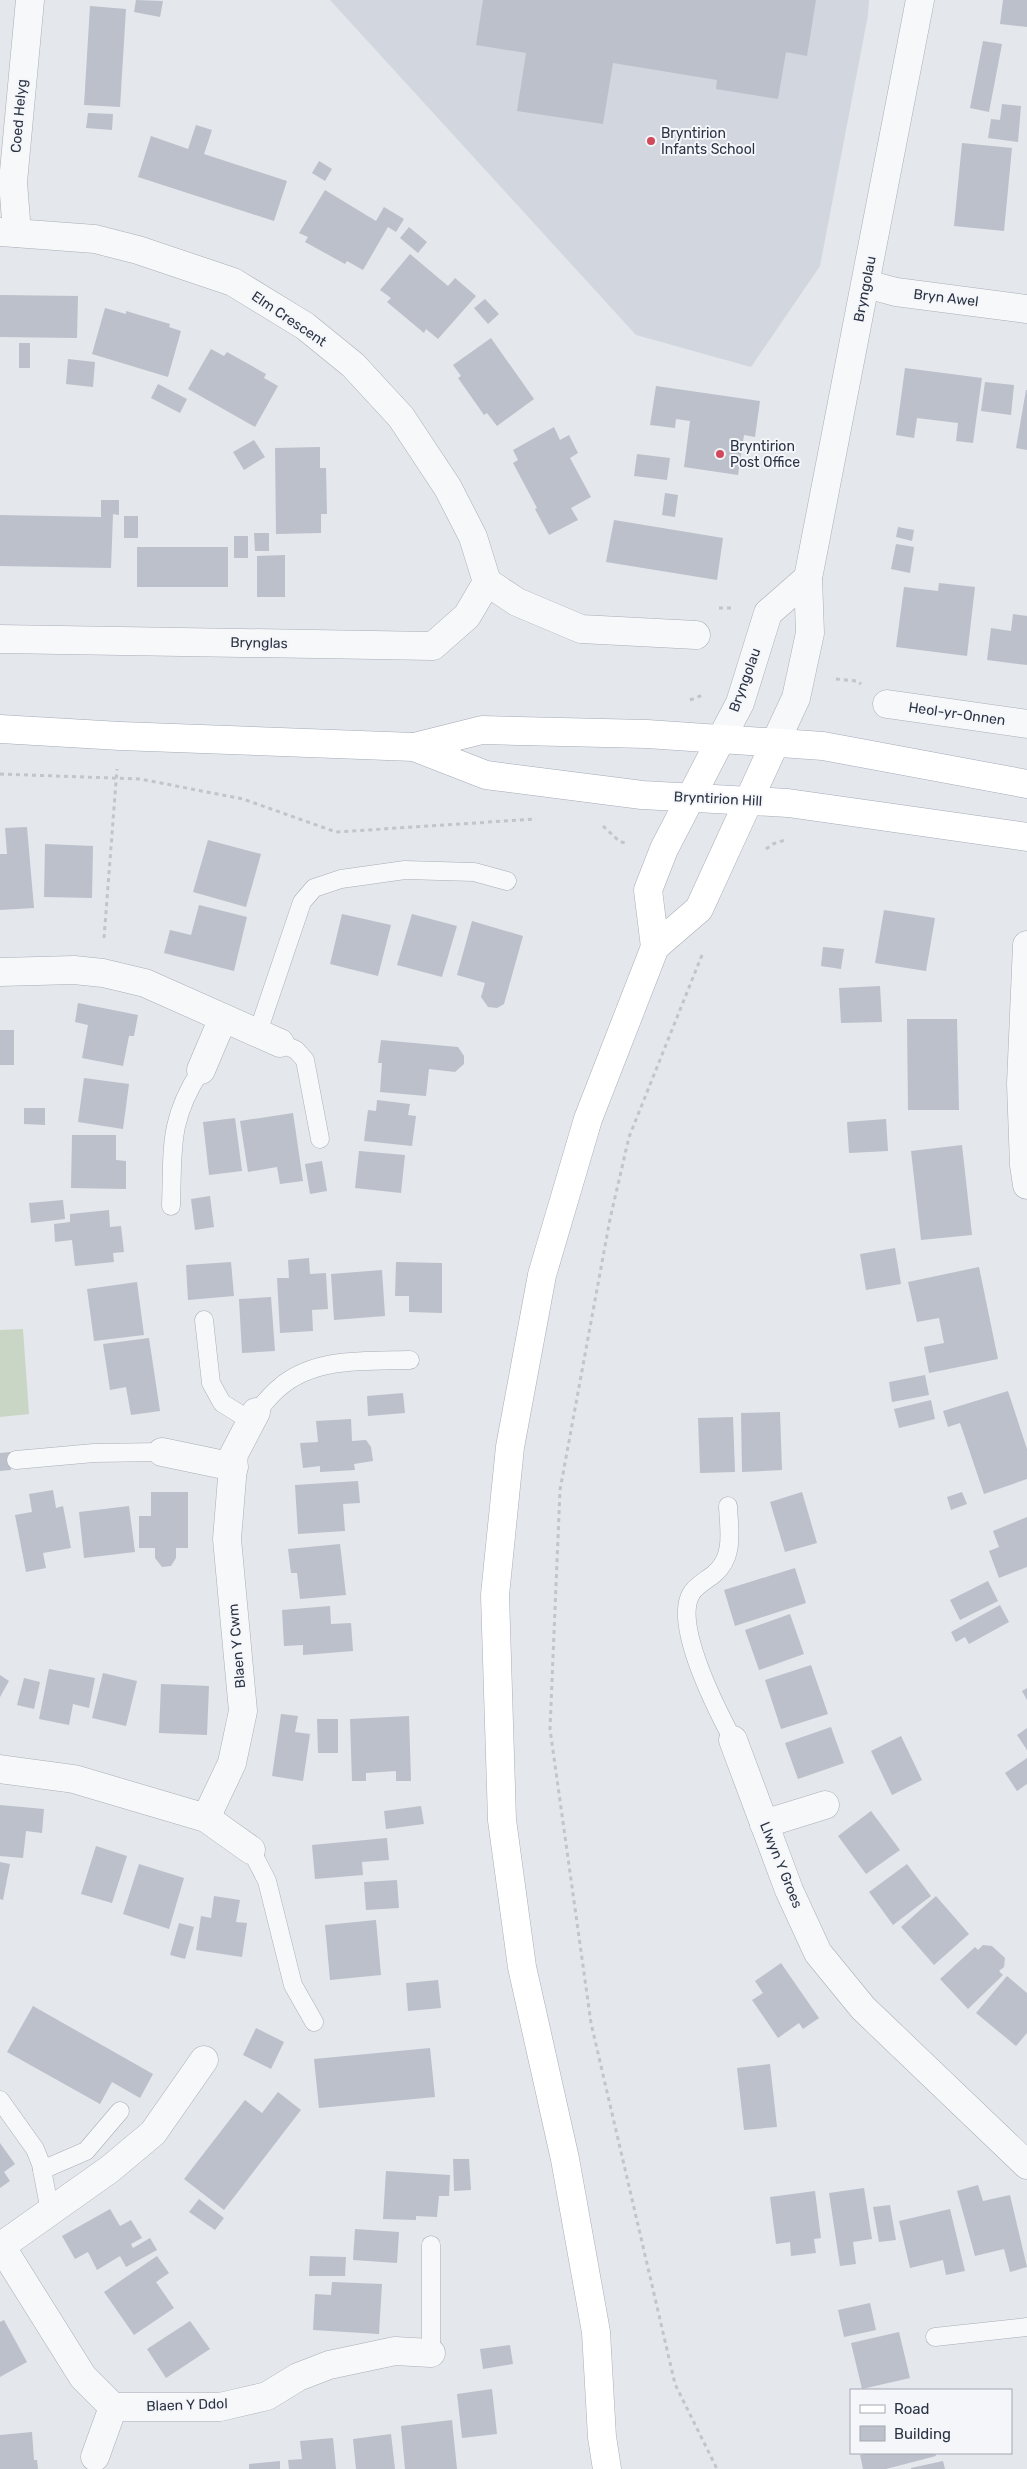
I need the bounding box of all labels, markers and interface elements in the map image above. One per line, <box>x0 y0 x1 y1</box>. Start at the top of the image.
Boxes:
street label: Coed Helyg <box>7 78 31 154</box>
place label: Bryntirion Infants School <box>661 125 755 158</box>
marker: Bryntirion Infants School <box>645 135 657 147</box>
street label: Bryngolau <box>850 255 880 323</box>
street label: Bryn Awel <box>913 286 979 310</box>
street label: Elm Crescent <box>248 288 330 351</box>
place label: Bryntirion Post Office <box>730 438 800 471</box>
marker: Bryntirion Post Office <box>714 448 726 460</box>
street label: Brynglas <box>230 634 288 652</box>
street label: Bryngolau <box>726 646 764 714</box>
street label: Heol-yr-Onnen <box>907 699 1007 729</box>
street label: Bryntirion Hill <box>673 788 763 810</box>
street label: Blaen Y Cwm <box>225 1603 249 1689</box>
street label: Llwyn Y Groes <box>756 1819 806 1911</box>
legend <box>850 2389 1012 2454</box>
street label: Blaen Y Ddol <box>146 2395 228 2415</box>
text: Road <box>894 2400 930 2418</box>
text: Building <box>894 2425 951 2443</box>

